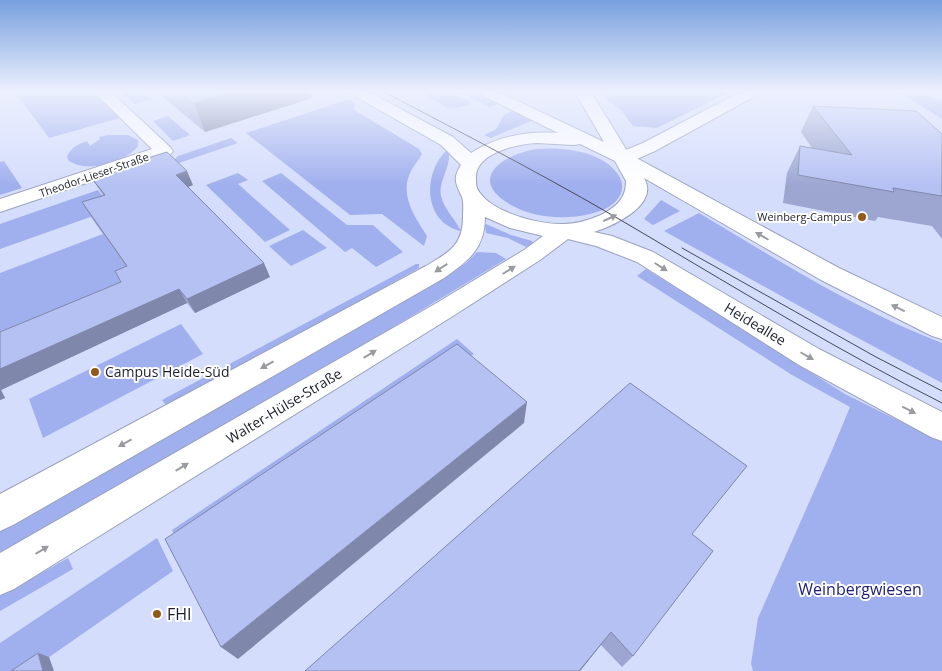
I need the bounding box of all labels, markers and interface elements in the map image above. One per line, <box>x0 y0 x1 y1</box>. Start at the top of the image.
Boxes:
street label: Theodor-Lieser-Straße <box>37 149 151 200</box>
place label: Weinberg-Campus <box>757 209 852 224</box>
marker: Weinberg-Campus <box>856 211 868 223</box>
one-way arrow <box>603 214 617 222</box>
one-way arrow <box>756 232 769 241</box>
one-way arrow <box>655 262 668 271</box>
one-way arrow <box>434 263 447 273</box>
one-way arrow <box>503 266 516 275</box>
street label: Heideallee <box>721 298 790 349</box>
one-way arrow <box>891 304 905 312</box>
one-way arrow <box>364 350 377 359</box>
one-way arrow <box>800 351 813 360</box>
one-way arrow <box>261 360 274 369</box>
place label: Campus Heide-Süd <box>105 362 230 381</box>
street label: Walter-Hülse-Straße <box>222 363 345 448</box>
marker: Campus Heide-Süd <box>89 366 101 378</box>
one-way arrow <box>902 407 916 415</box>
one-way arrow <box>119 439 132 448</box>
one-way arrow <box>175 462 188 471</box>
one-way arrow <box>34 546 49 554</box>
park label: Weinbergwiesen <box>798 578 922 600</box>
place label: FHI <box>167 603 192 625</box>
marker: FHI <box>151 608 163 620</box>

